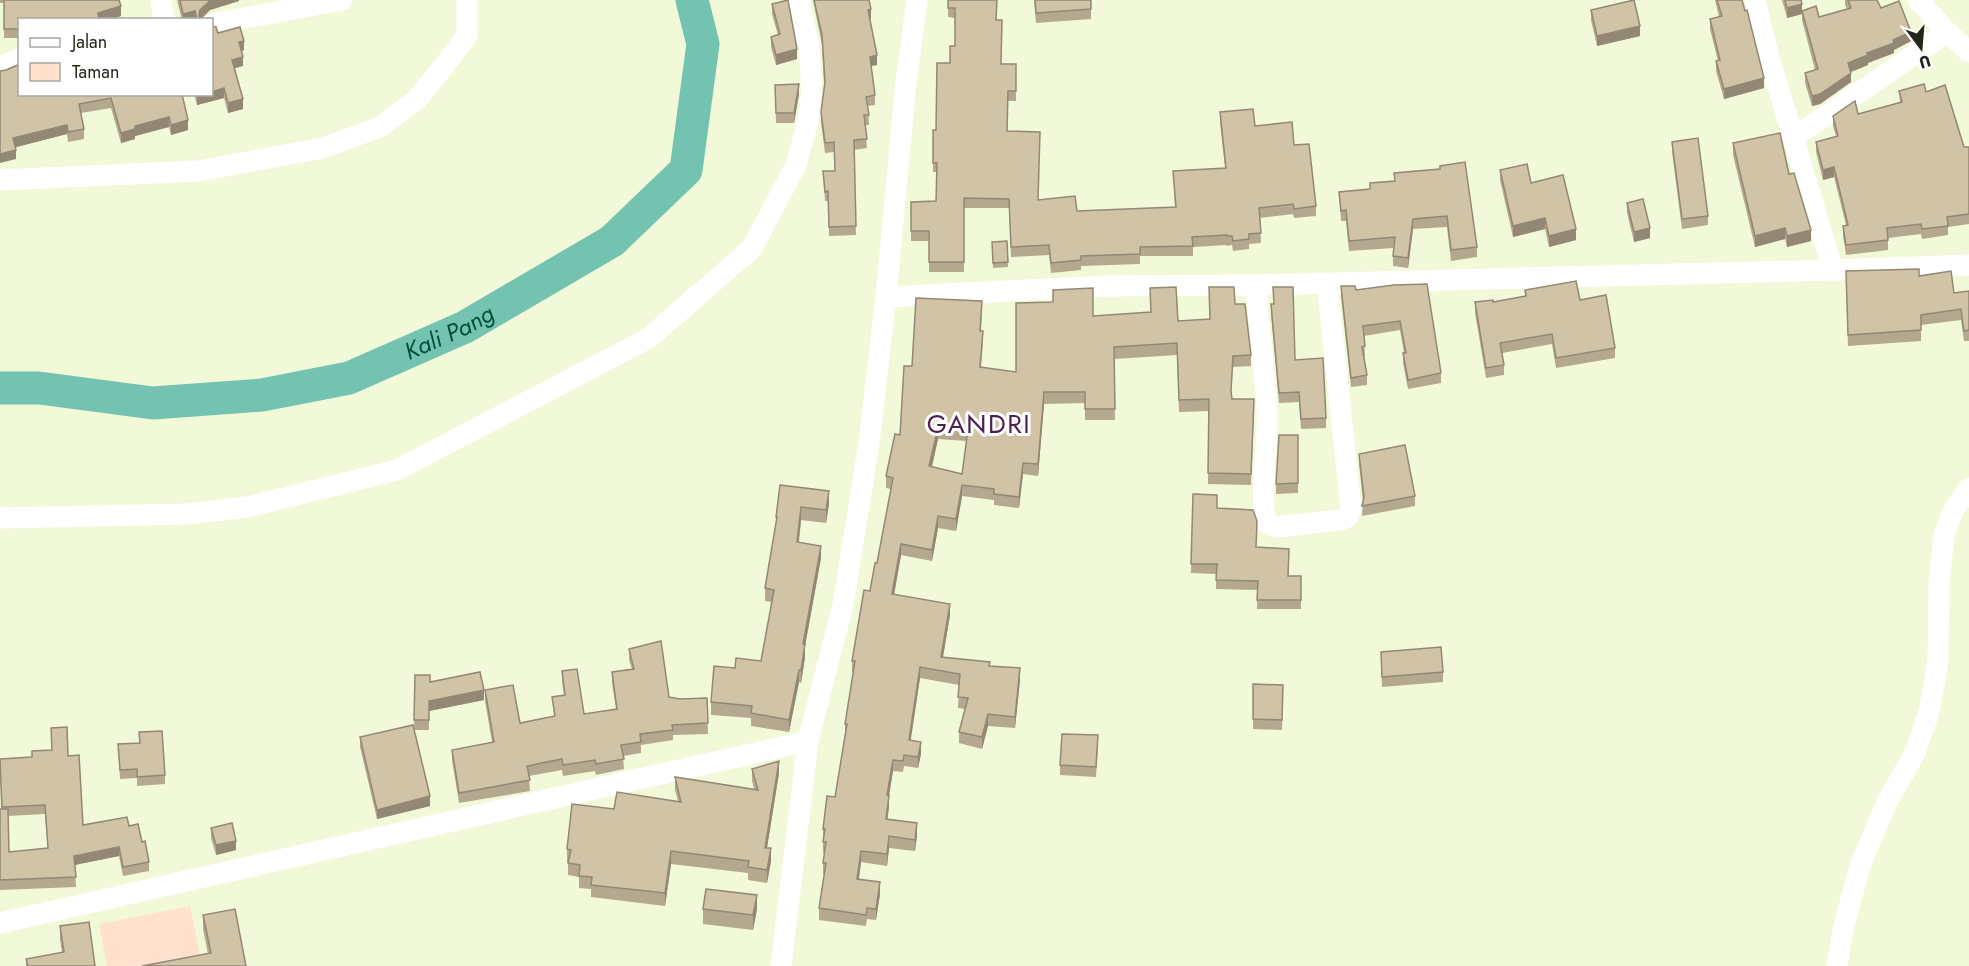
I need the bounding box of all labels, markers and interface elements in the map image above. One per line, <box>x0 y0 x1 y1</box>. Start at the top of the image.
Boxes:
legend <box>18 18 213 96</box>
north arrow <box>1891 18 1951 78</box>
text: Jalan <box>70 29 107 55</box>
text: U <box>1916 49 1934 75</box>
text: Taman <box>72 59 119 85</box>
water label: Kali Pang <box>399 296 501 369</box>
district label: GANDRI <box>927 405 1031 443</box>

